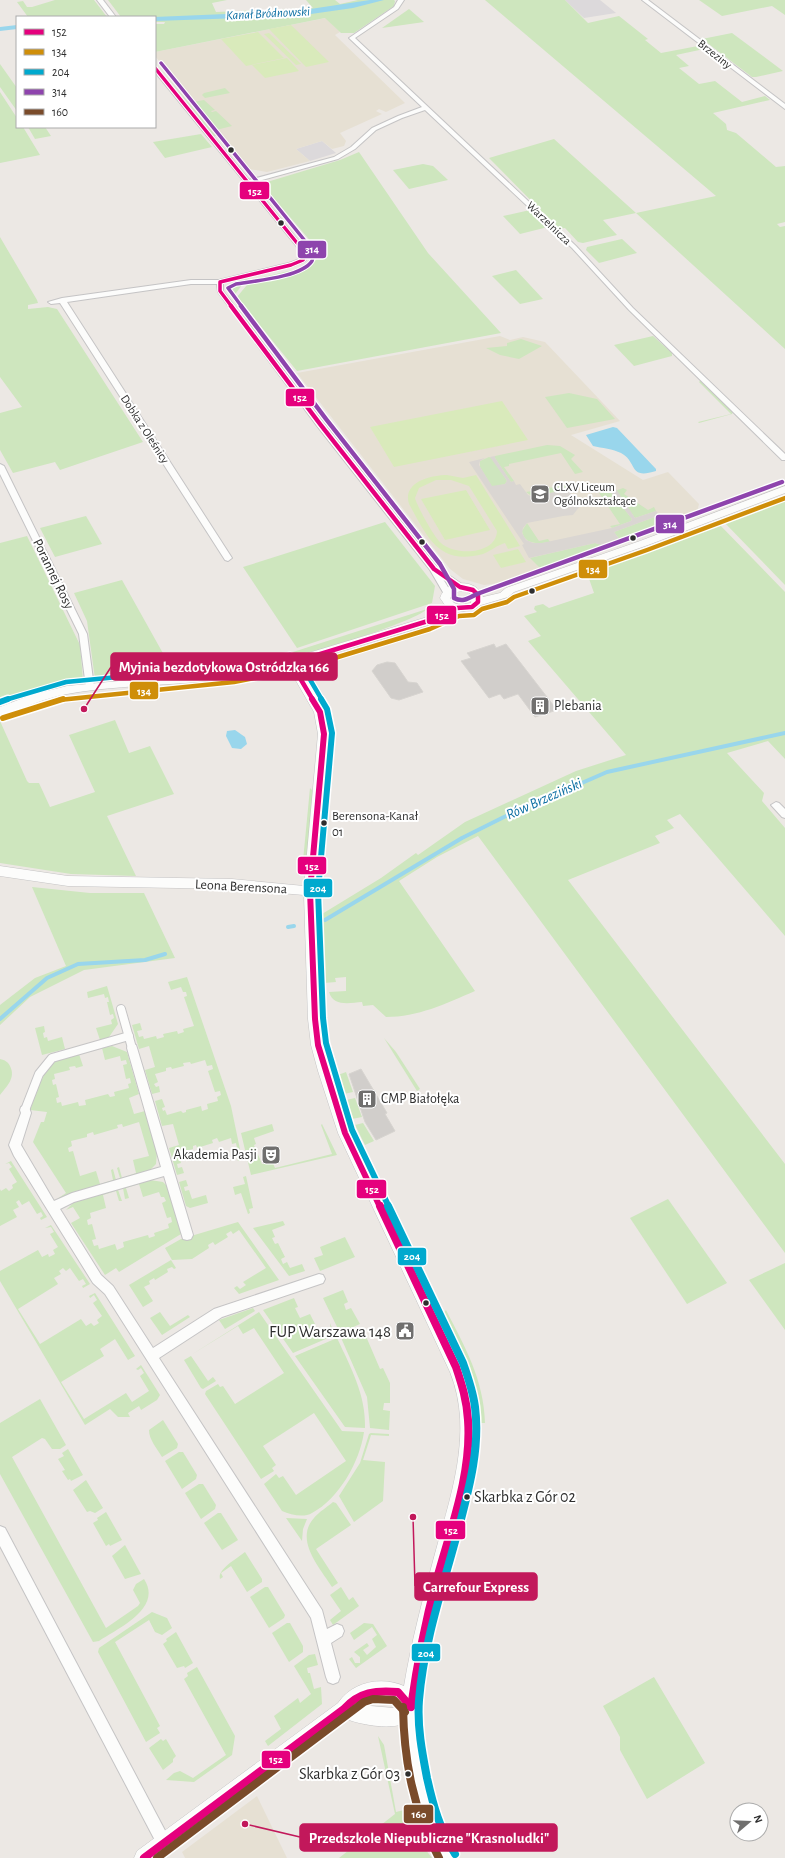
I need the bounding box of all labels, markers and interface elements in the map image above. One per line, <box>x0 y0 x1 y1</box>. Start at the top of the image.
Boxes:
water label: Kanał Bródnowski <box>226 5 310 23</box>
legend <box>16 16 156 128</box>
text: 152 <box>52 26 67 38</box>
street label: Brzeziny <box>695 37 734 72</box>
text: 134 <box>52 46 67 58</box>
text: 204 <box>52 66 70 78</box>
text: 314 <box>52 86 67 98</box>
text: 160 <box>52 106 68 118</box>
unlabelled marker <box>226 145 236 155</box>
line badge: 152 <box>239 181 270 200</box>
text: 152 <box>248 186 262 197</box>
street label: Warzelnicza <box>524 199 574 247</box>
unlabelled marker <box>276 218 286 228</box>
line badge: 314 <box>297 240 327 259</box>
text: 314 <box>305 244 320 255</box>
line badge: 152 <box>285 388 315 407</box>
text: 152 <box>293 392 307 403</box>
street label: Dobka z Oleśnicy <box>118 393 172 466</box>
place label: CLXV Liceum Ogólnokształcące <box>554 481 636 507</box>
school or university icon: CLXV Liceum Ogólnokształcące <box>529 483 551 505</box>
line badge: 314 <box>655 514 685 534</box>
text: 314 <box>663 519 678 530</box>
unlabelled marker <box>628 533 638 543</box>
street label: Porannej Rosy <box>30 537 76 611</box>
unlabelled marker <box>417 537 427 547</box>
line badge: 134 <box>578 559 608 579</box>
text: 134 <box>586 564 601 575</box>
unlabelled marker <box>527 586 537 596</box>
line badge: 152 <box>426 605 457 625</box>
text: 152 <box>435 610 449 621</box>
callout: Myjnia bezdotykowa Ostródzka 166 <box>111 653 337 680</box>
text: Myjnia bezdotykowa Ostródzka 166 <box>119 660 329 675</box>
line badge: 134 <box>129 681 159 700</box>
text: 134 <box>137 686 152 697</box>
building icon: Plebania <box>529 695 551 717</box>
place label: Plebania <box>554 699 602 713</box>
water label: Rów Brzeziński <box>504 776 584 822</box>
place label: Berensona-Kanał 01 <box>332 810 419 839</box>
marker: Berensona-Kanał 01 <box>319 818 329 828</box>
line badge: 152 <box>297 856 327 875</box>
text: 152 <box>305 861 319 872</box>
street label: Leona Berensona <box>194 878 288 896</box>
line badge: 204 <box>303 878 333 898</box>
text: 204 <box>310 883 327 894</box>
building icon: CMP Białołęka <box>356 1088 378 1110</box>
place label: CMP Białołęka <box>381 1092 460 1106</box>
theatre icon: Akademia Pasji <box>260 1144 282 1166</box>
place label: Akademia Pasji <box>174 1148 257 1162</box>
line badge: 152 <box>356 1179 387 1199</box>
text: 152 <box>365 1184 379 1195</box>
line badge: 204 <box>397 1247 427 1266</box>
text: 204 <box>404 1251 421 1262</box>
unlabelled marker <box>421 1298 431 1308</box>
public building icon: FUP Warszawa 148 <box>394 1320 416 1342</box>
place label: FUP Warszawa 148 <box>269 1323 391 1340</box>
place label: Skarbka z Gór 02 <box>474 1489 576 1505</box>
marker: Skarbka z Gór 02 <box>462 1492 472 1502</box>
line badge: 152 <box>435 1520 466 1540</box>
text: 152 <box>444 1525 458 1536</box>
callout: Carrefour Express <box>415 1573 537 1600</box>
text: Carrefour Express <box>423 1580 529 1595</box>
line badge: 204 <box>411 1643 441 1662</box>
text: 204 <box>418 1648 435 1659</box>
line badge: 152 <box>261 1750 291 1769</box>
text: 152 <box>269 1754 283 1765</box>
place label: Skarbka z Gór 03 <box>299 1766 400 1782</box>
marker: Skarbka z Gór 03 <box>403 1769 413 1779</box>
north arrow <box>729 1802 769 1842</box>
line badge: 160 <box>403 1804 434 1824</box>
text: 160 <box>411 1809 427 1820</box>
text: N <box>752 1813 764 1824</box>
callout: Przedszkole Niepubliczne "Krasnoludki" <box>300 1824 557 1851</box>
text: Przedszkole Niepubliczne "Krasnoludki" <box>309 1831 549 1846</box>

